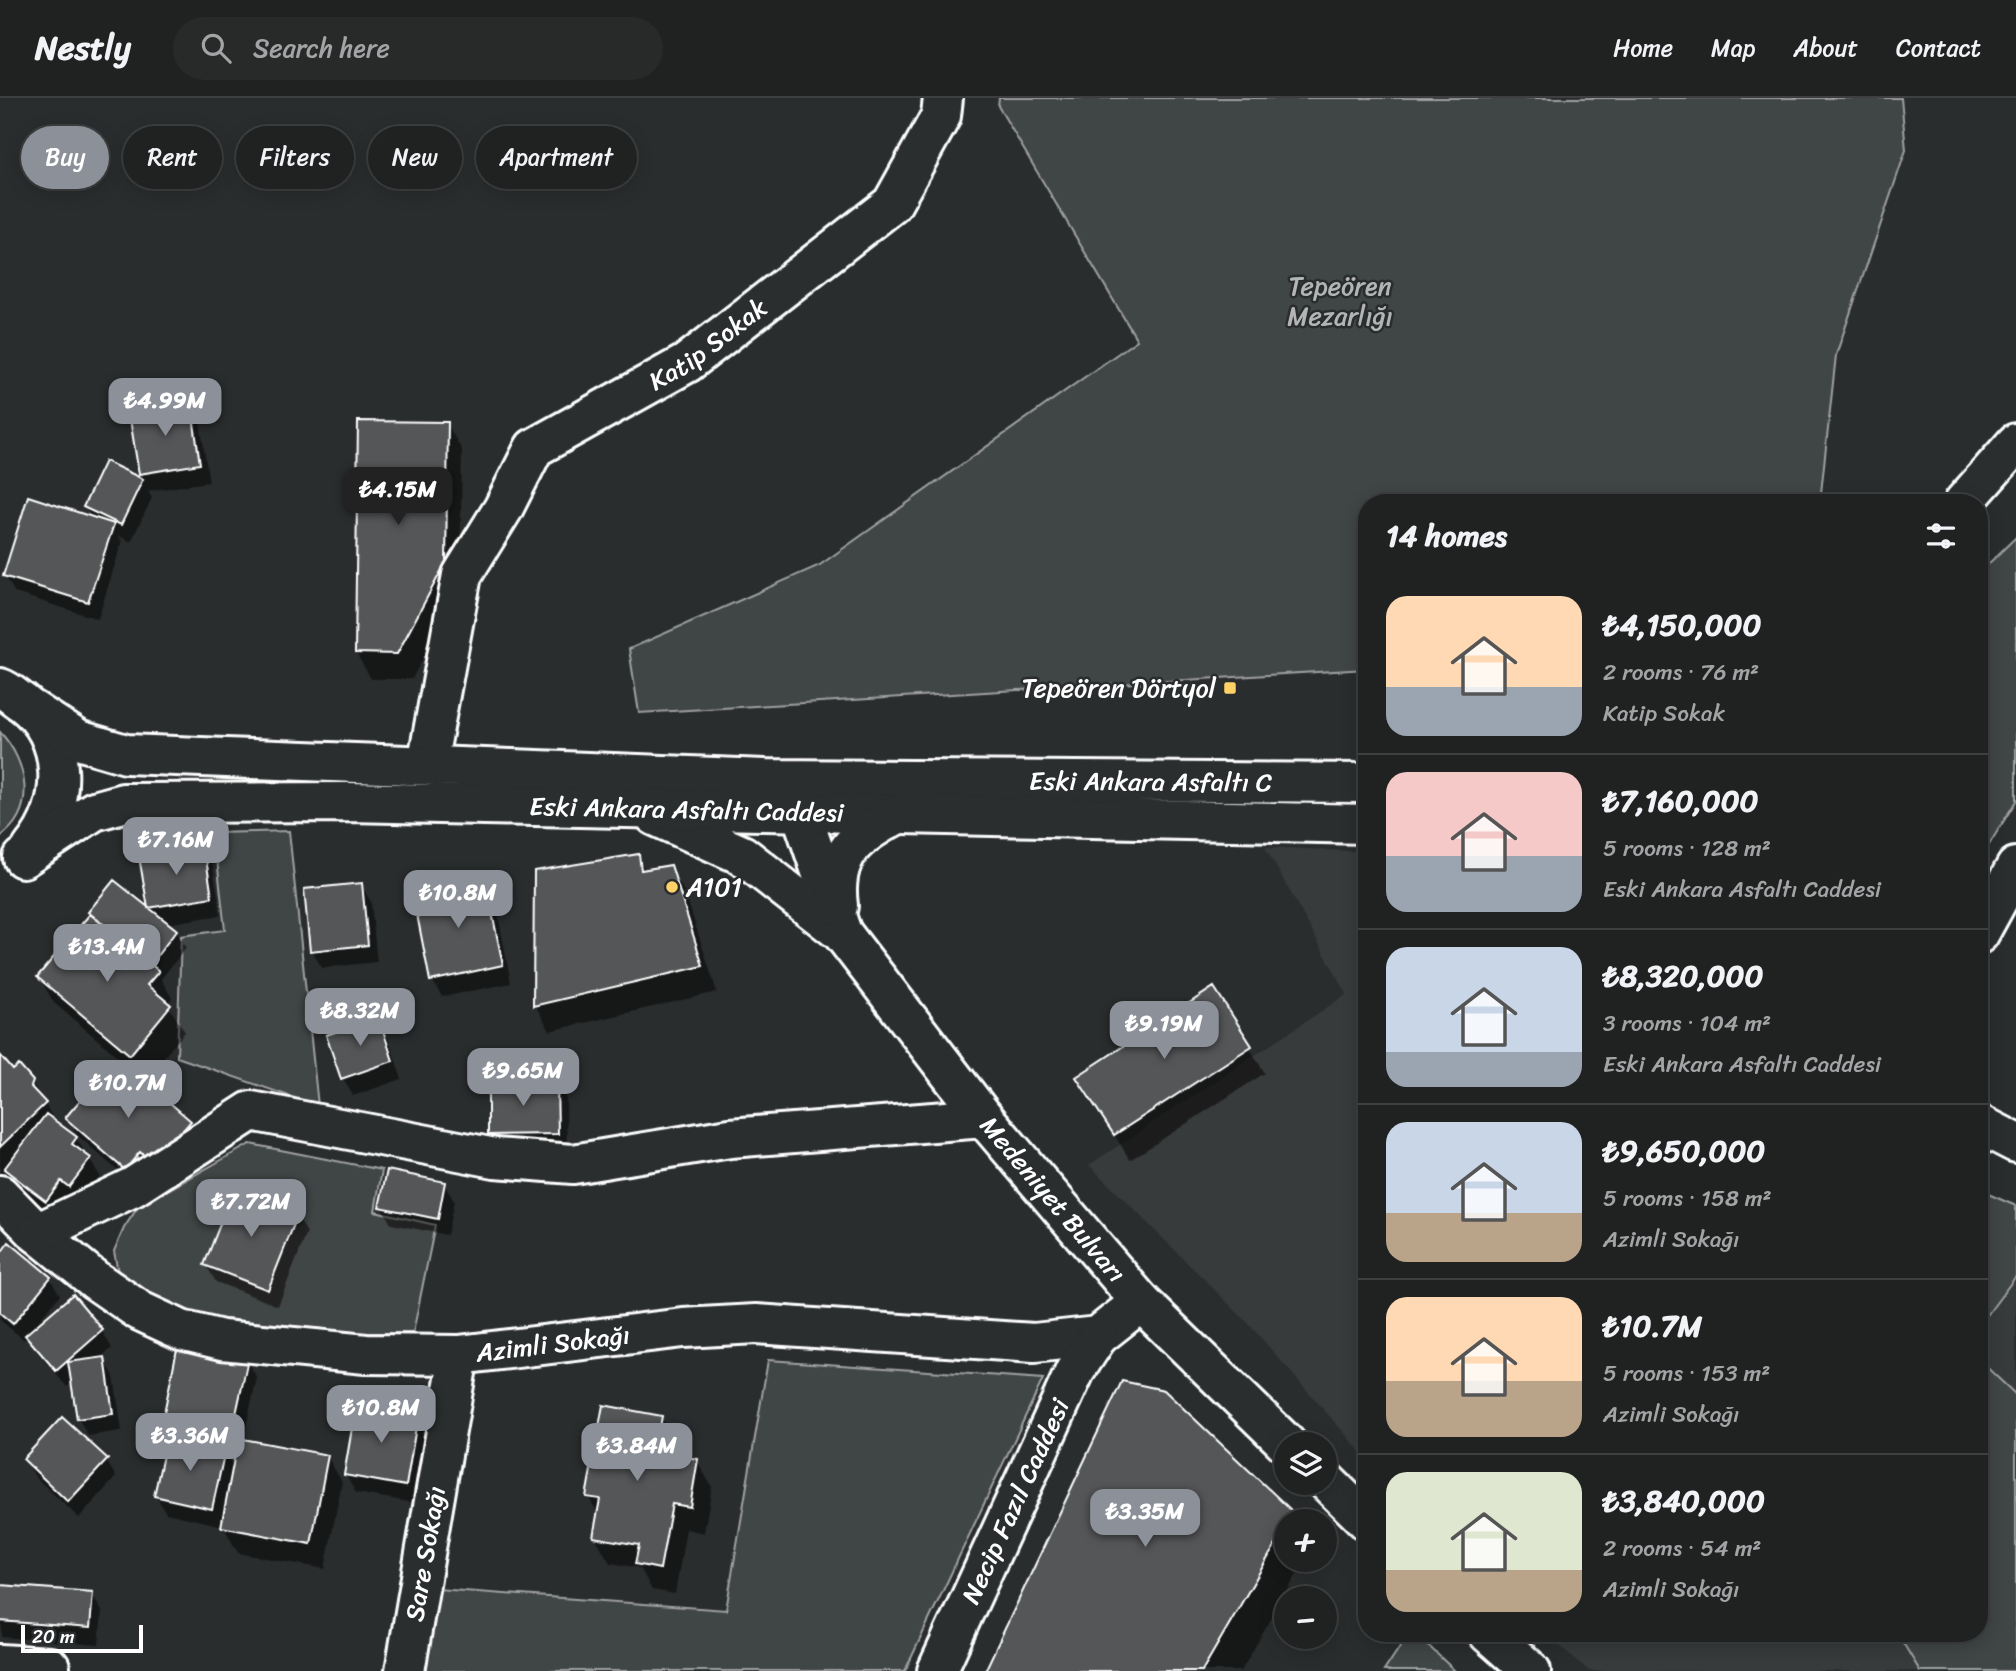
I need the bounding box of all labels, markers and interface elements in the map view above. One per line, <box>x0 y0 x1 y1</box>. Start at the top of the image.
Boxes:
search box <box>173 17 663 80</box>
text: Nestly <box>35 19 131 77</box>
text: Search here <box>253 25 390 71</box>
text: Home <box>1613 27 1673 69</box>
text: Map <box>1711 27 1755 69</box>
text: About <box>1793 27 1858 69</box>
text: Contact <box>1896 27 1981 69</box>
icon: search <box>197 29 235 67</box>
chip: Buy <box>21 126 109 189</box>
chip: Rent <box>123 126 222 189</box>
chip: Filters <box>236 126 354 189</box>
chip: New <box>368 126 462 189</box>
chip: Apartment <box>476 126 637 189</box>
park label: Tepeören Mezarlığı <box>1287 263 1393 339</box>
street label: Katip Sokak <box>640 286 778 403</box>
pin: ₺4.99M <box>108 378 222 438</box>
text: ₺4.99M <box>124 380 206 421</box>
pin: ₺4.15M <box>341 468 455 527</box>
text: ₺4.15M <box>360 469 436 510</box>
text: 14 homes <box>1386 509 1507 563</box>
icon: filters <box>1922 517 1960 555</box>
text: ₺4,150,000 <box>1603 598 1762 652</box>
icon: home <box>1442 624 1526 708</box>
text: 2 rooms · 76 m² <box>1603 652 1759 693</box>
place label: Tepeören Dörtyol <box>1021 665 1217 711</box>
marker: Tepeören Dörtyol <box>1222 680 1238 696</box>
text: Katip Sokak <box>1603 693 1725 734</box>
street label: Eski Ankara Asfaltı C <box>1029 758 1272 805</box>
text: ₺7,160,000 <box>1603 774 1759 828</box>
street label: Eski Ankara Asfaltı Caddesi <box>529 783 845 836</box>
icon: home <box>1442 800 1526 884</box>
pin: ₺7.16M <box>119 818 233 877</box>
text: ₺7.16M <box>139 819 213 860</box>
text: 5 rooms · 128 m² <box>1603 828 1771 869</box>
place label: A101 <box>685 864 742 910</box>
text: Eski Ankara Asfaltı Caddesi <box>1603 869 1881 910</box>
pin: ₺10.8M <box>401 870 515 930</box>
text: ₺10.8M <box>420 872 496 913</box>
marker: A101 <box>664 879 680 895</box>
pin: ₺13.4M <box>50 924 164 984</box>
text: ₺13.4M <box>69 926 145 967</box>
text: ₺8,320,000 <box>1603 949 1763 1003</box>
icon: home <box>1442 975 1526 1059</box>
pin: ₺8.32M <box>303 988 417 1048</box>
text: ₺8.32M <box>321 990 399 1031</box>
pin: ₺9.19M <box>1107 1002 1221 1061</box>
text: ₺9.19M <box>1126 1003 1202 1044</box>
text: 3 rooms · 104 m² <box>1603 1003 1771 1044</box>
text: Eski Ankara Asfaltı Caddesi <box>1603 1044 1881 1085</box>
pin: ₺9.65M <box>466 1048 580 1108</box>
text: ₺9.65M <box>483 1050 563 1091</box>
pin: ₺10.7M <box>71 1060 185 1120</box>
text: ₺10.7M <box>90 1062 166 1103</box>
street label: Medeniyet Bulvarı <box>968 1105 1138 1293</box>
text: ₺9,650,000 <box>1603 1124 1765 1178</box>
icon: home <box>1442 1150 1526 1234</box>
text: 5 rooms · 158 m² <box>1603 1178 1772 1219</box>
pin: ₺7.72M <box>194 1180 308 1239</box>
text: ₺7.72M <box>212 1181 290 1222</box>
text: Azimli Sokağı <box>1603 1219 1739 1260</box>
text: ₺10.7M <box>1603 1299 1702 1353</box>
street label: Azimli Sokağı <box>473 1312 632 1376</box>
icon: home <box>1442 1325 1526 1409</box>
text: 5 rooms · 153 m² <box>1603 1353 1770 1394</box>
pin: ₺10.8M <box>324 1386 438 1445</box>
text: ₺10.8M <box>343 1387 419 1428</box>
street label: Necip Fazıl Caddesi <box>948 1390 1083 1612</box>
text: Azimli Sokağı <box>1603 1394 1739 1435</box>
pin: ₺3.36M <box>133 1414 247 1473</box>
text: ₺3.36M <box>152 1415 228 1456</box>
pin: ₺3.84M <box>580 1424 694 1483</box>
text: ₺3.84M <box>597 1425 677 1466</box>
map controls <box>1274 1432 1337 1649</box>
button: layers <box>1274 1432 1337 1495</box>
text: ₺3,840,000 <box>1603 1474 1765 1528</box>
street label: Sare Sokağı <box>391 1482 459 1625</box>
pin: ₺3.35M <box>1088 1490 1202 1549</box>
text: ₺3.35M <box>1106 1491 1184 1532</box>
icon: home <box>1442 1500 1526 1584</box>
button: + <box>1274 1509 1337 1572</box>
text: 2 rooms · 54 m² <box>1603 1528 1761 1569</box>
text: Azimli Sokağı <box>1603 1569 1739 1610</box>
button: − <box>1274 1586 1337 1649</box>
text: 20 m <box>32 1620 75 1653</box>
scale bar <box>21 1622 144 1654</box>

